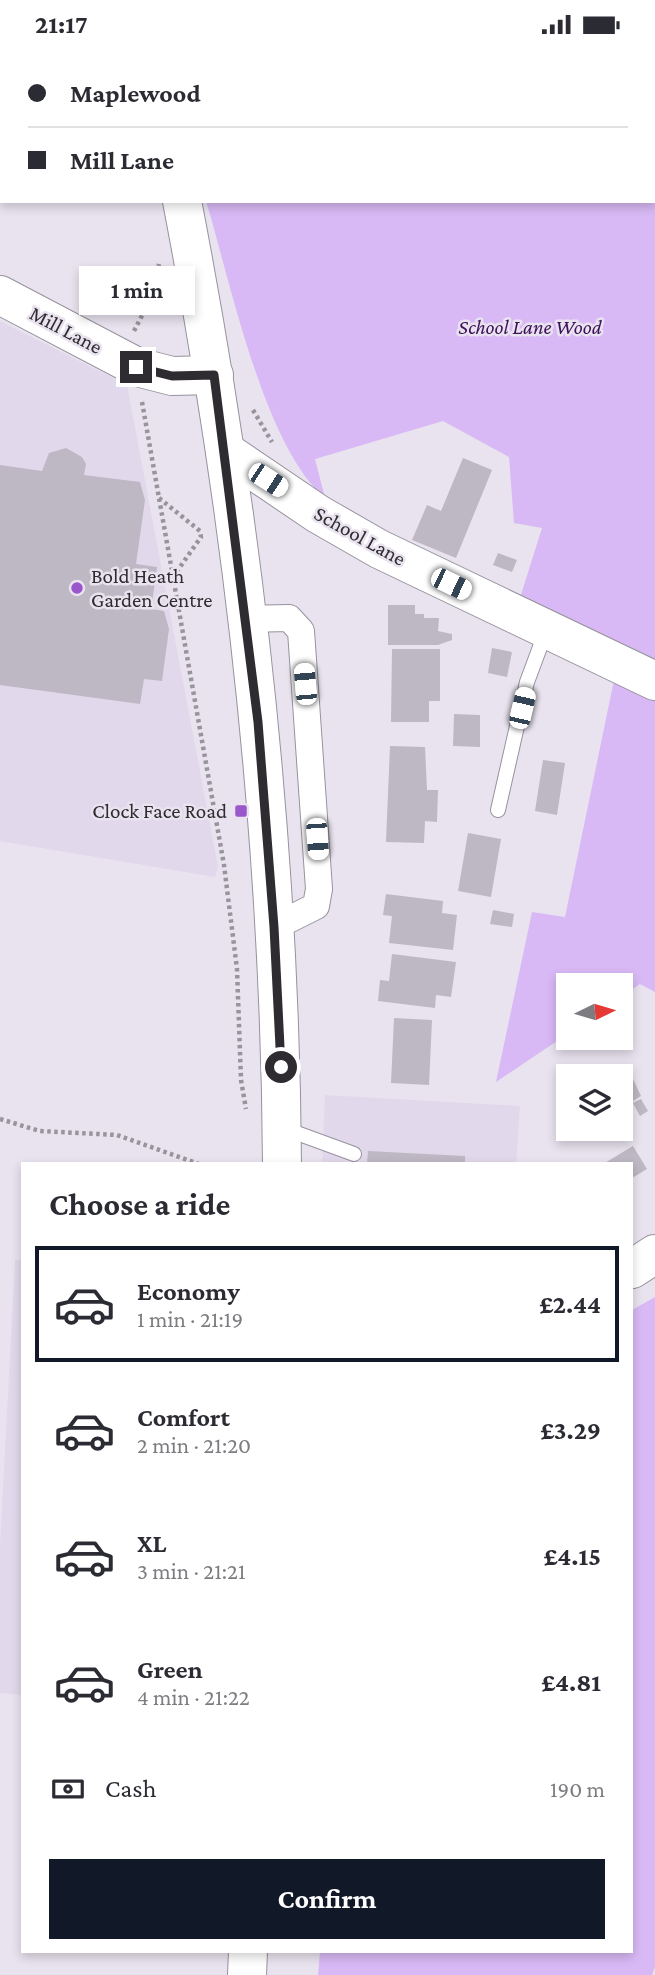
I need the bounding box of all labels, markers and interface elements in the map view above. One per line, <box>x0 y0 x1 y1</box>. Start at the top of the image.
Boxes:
text: 21:17 <box>35 10 88 39</box>
text: Maplewood <box>70 79 201 108</box>
text: Mill Lane <box>70 146 174 175</box>
callout: 1 min <box>78 265 194 315</box>
text: 1 min <box>111 277 163 303</box>
street label: Mill Lane <box>26 301 106 359</box>
park label: School Lane Wood <box>458 315 603 339</box>
route end <box>120 351 152 383</box>
car <box>245 460 292 500</box>
street label: School Lane <box>310 501 410 571</box>
place label: Bold Heath Garden Centre <box>91 564 213 612</box>
car <box>428 565 475 603</box>
marker: Bold Heath Garden Centre <box>69 580 85 596</box>
car <box>293 662 318 706</box>
car <box>508 685 537 731</box>
place label: Clock Face Road <box>92 799 227 823</box>
marker: Clock Face Road <box>233 803 249 819</box>
car <box>306 817 329 861</box>
north arrow <box>556 973 634 1050</box>
map controls <box>556 973 633 1141</box>
route start <box>265 1051 297 1083</box>
button: layers <box>556 1064 633 1141</box>
text: Choose a ride <box>49 1186 230 1222</box>
icon: car <box>53 1273 116 1336</box>
text: Economy <box>137 1277 240 1306</box>
text: £2.44 <box>539 1290 601 1319</box>
text: 1 min · 21:19 <box>137 1306 243 1332</box>
icon: car <box>53 1399 116 1462</box>
text: Comfort <box>137 1403 230 1432</box>
text: £3.29 <box>540 1416 601 1445</box>
text: 2 min · 21:20 <box>137 1432 251 1458</box>
icon: car <box>53 1525 116 1588</box>
text: XL <box>137 1529 166 1558</box>
text: £4.15 <box>544 1542 601 1571</box>
text: 3 min · 21:21 <box>137 1558 246 1584</box>
icon: car <box>53 1651 116 1714</box>
text: Green <box>137 1655 203 1684</box>
text: £4.81 <box>541 1668 601 1697</box>
text: 4 min · 21:22 <box>137 1684 250 1710</box>
icon: cash <box>49 1770 87 1808</box>
text: Cash <box>105 1774 156 1803</box>
text: 190 m <box>550 1776 605 1802</box>
button: Confirm <box>49 1859 605 1939</box>

